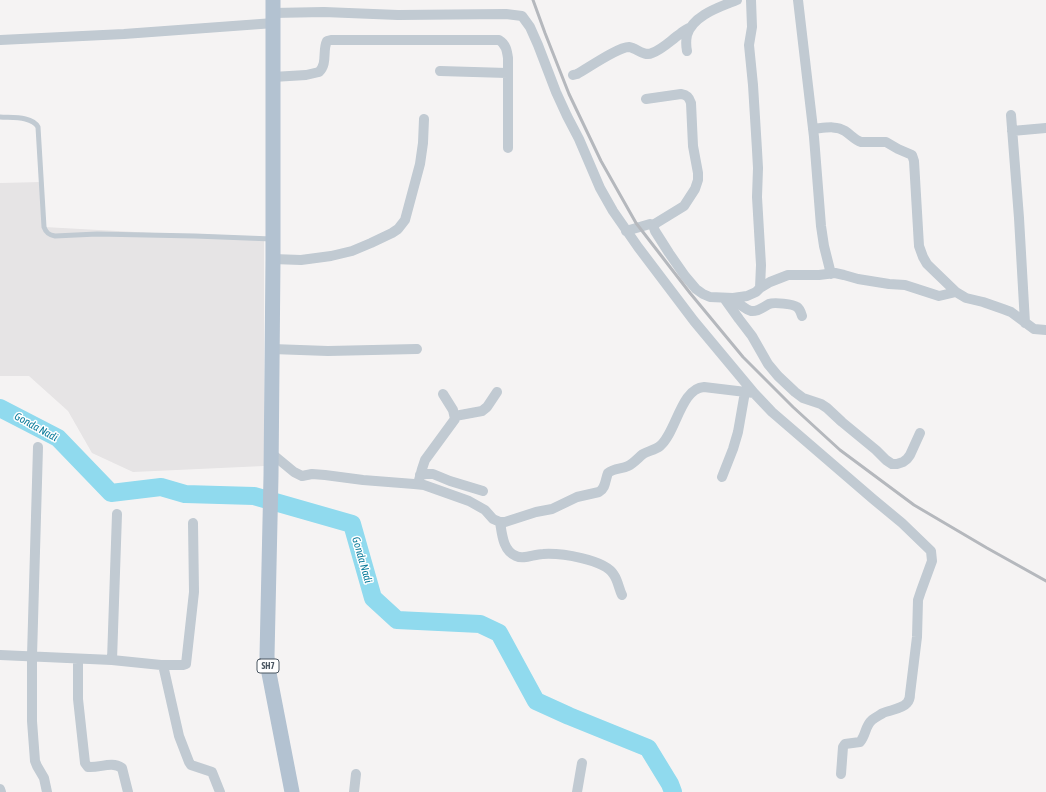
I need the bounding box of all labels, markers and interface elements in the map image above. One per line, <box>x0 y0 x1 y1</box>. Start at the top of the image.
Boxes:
water label: Gonda Nadi <box>12 410 60 444</box>
water label: Gonda Nadi <box>349 535 375 585</box>
road number: SH7 <box>257 659 279 673</box>

